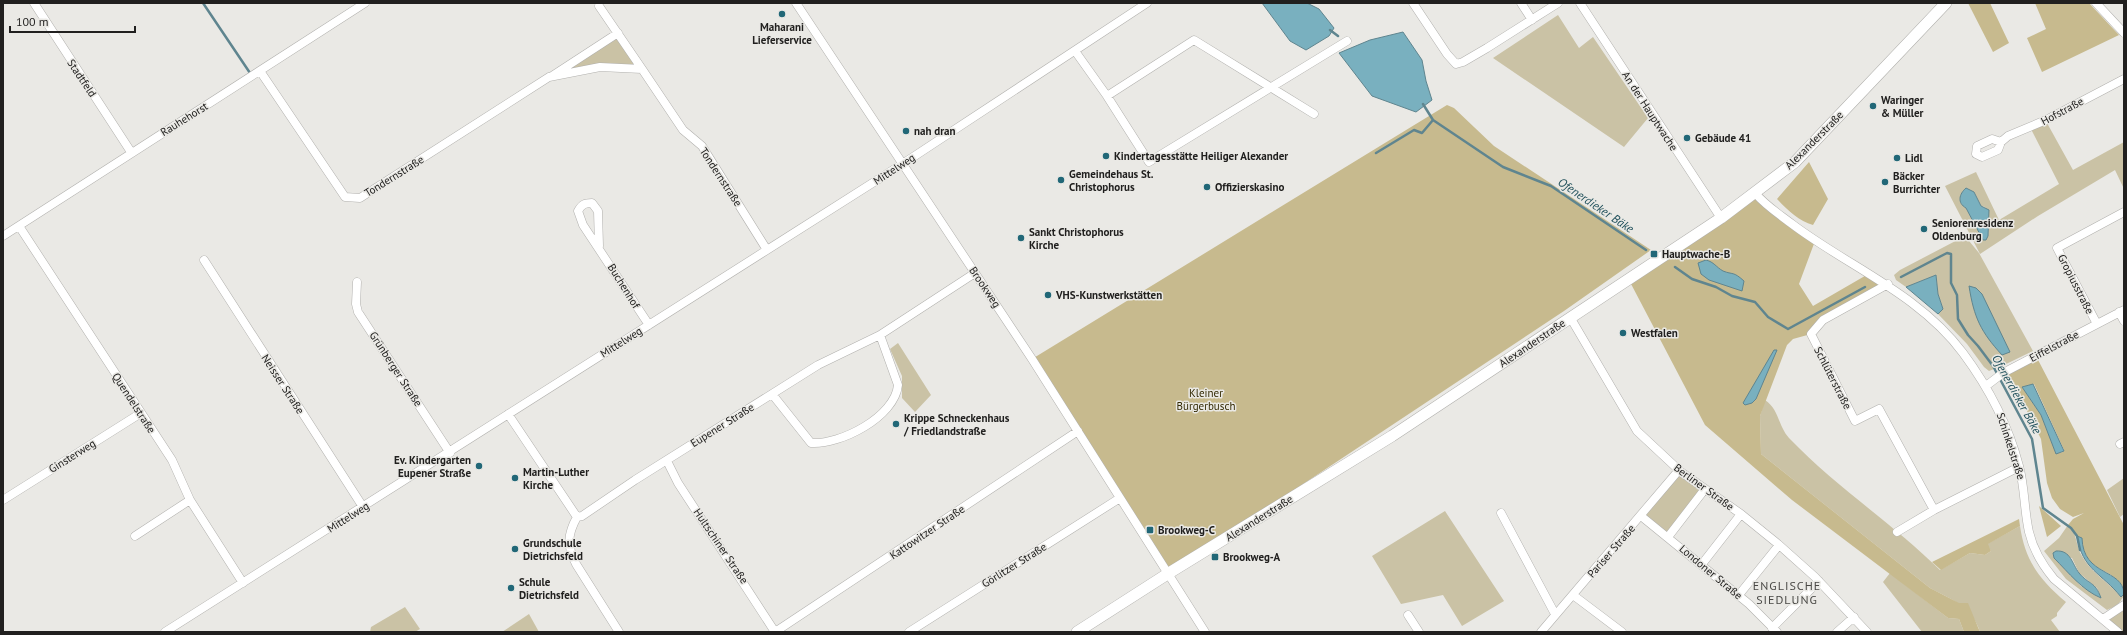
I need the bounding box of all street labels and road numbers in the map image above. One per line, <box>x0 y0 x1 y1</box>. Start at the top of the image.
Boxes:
street label: Stadtfeld <box>64 56 100 100</box>
street label: An der Hauptwache <box>1619 69 1681 154</box>
street label: Hofstraße <box>2038 94 2086 128</box>
street label: Rauhehorst <box>158 99 211 139</box>
street label: Alexanderstraße <box>1782 108 1846 172</box>
street label: Tondernstraße <box>697 145 745 209</box>
street label: Mittelweg <box>870 150 918 188</box>
street label: Tondernstraße <box>362 152 427 200</box>
street label: Gropiusstraße <box>2055 252 2097 317</box>
street label: Buchenhof <box>605 261 644 311</box>
street label: Brookweg <box>966 264 1004 310</box>
street label: Alexanderstraße <box>1496 315 1568 370</box>
street label: Mittelweg <box>597 324 645 360</box>
street label: Eiffelstraße <box>2027 327 2082 365</box>
street label: Grünberger Straße <box>367 329 426 410</box>
street label: Schlüterstraße <box>1811 344 1855 412</box>
street label: Neisser Straße <box>259 352 308 417</box>
street label: Quendelstraße <box>109 370 159 436</box>
street label: Eupener Straße <box>688 400 757 450</box>
street label: Schinkelstraße <box>1994 411 2029 482</box>
street label: Ginsterweg <box>46 436 98 476</box>
street label: Berliner Straße <box>1671 460 1737 514</box>
street label: Alexanderstraße <box>1223 491 1296 544</box>
street label: Mittelweg <box>324 499 372 535</box>
street label: Kattowitzer Straße <box>887 501 968 562</box>
street label: Hultschiner Straße <box>691 506 752 587</box>
street label: Pariser Straße <box>1584 521 1638 580</box>
street label: Görlitzer Straße <box>979 539 1049 591</box>
street label: Londoner Straße <box>1677 542 1746 603</box>

